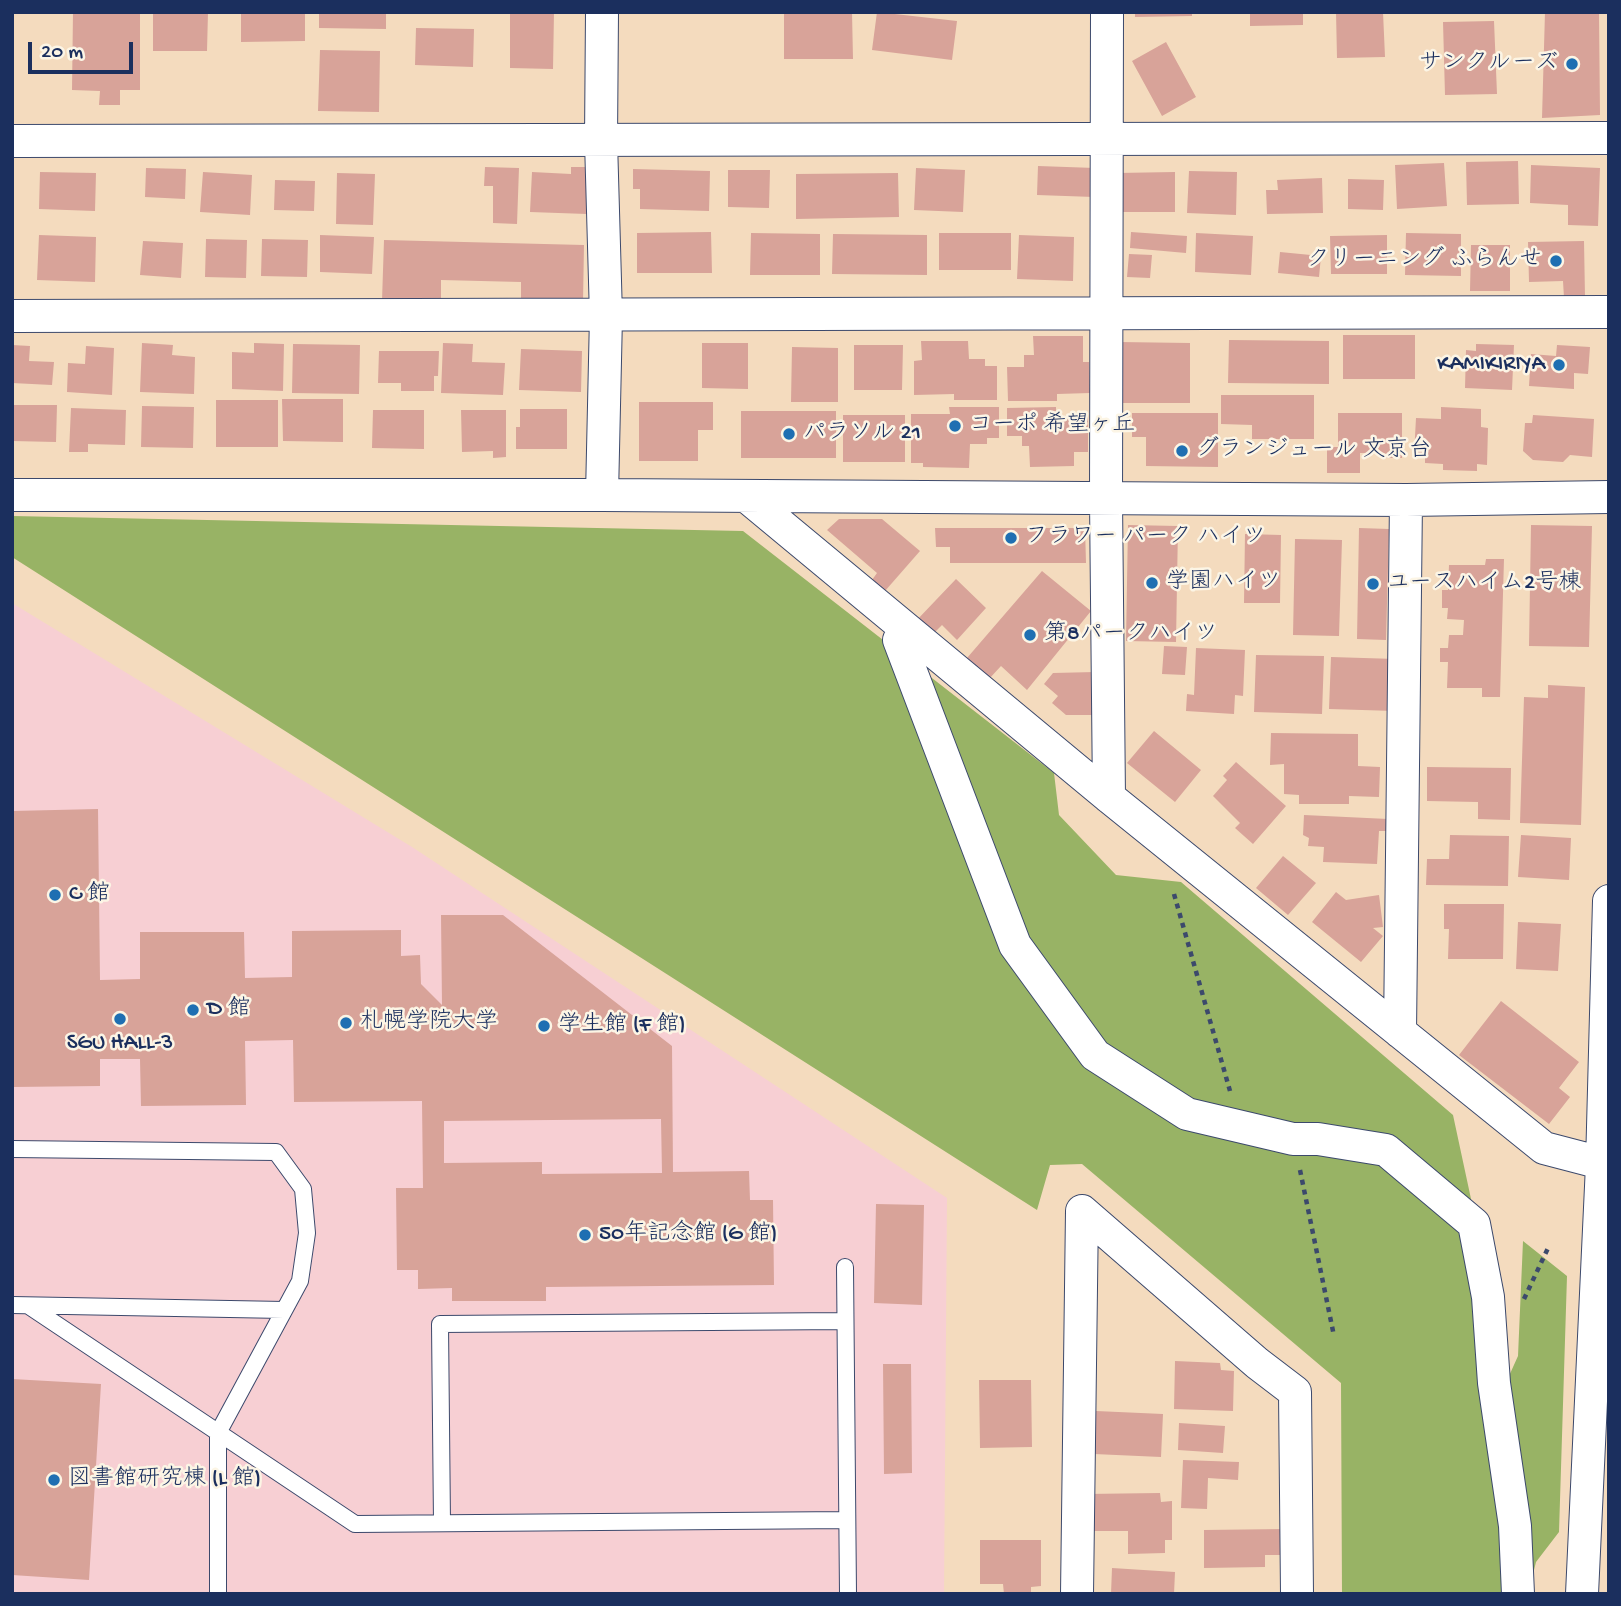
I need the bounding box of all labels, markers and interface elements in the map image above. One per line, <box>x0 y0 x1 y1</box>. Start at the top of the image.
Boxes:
scale bar <box>32 28 136 72</box>
text: 20 m <box>41 41 83 66</box>
place label: サンクルーズ <box>1419 50 1558 78</box>
marker: サンクルーズ <box>1564 56 1580 72</box>
place label: クリーニング ふらんせ <box>1307 247 1542 275</box>
marker: クリーニング ふらんせ <box>1548 253 1564 269</box>
place label: KAMIKIRIYA <box>1437 351 1545 379</box>
marker: KAMIKIRIYA <box>1551 357 1567 373</box>
place label: コーポ 希望ヶ丘 <box>969 412 1135 440</box>
marker: コーポ 希望ヶ丘 <box>947 418 963 434</box>
place label: パラソル 21 <box>803 420 921 448</box>
marker: パラソル 21 <box>781 426 797 442</box>
place label: グランジュール 文京台 <box>1196 437 1431 465</box>
marker: グランジュール 文京台 <box>1174 443 1190 459</box>
place label: フラワー パーク ハイツ <box>1025 524 1266 552</box>
marker: フラワー パーク ハイツ <box>1003 530 1019 546</box>
place label: 学園ハイツ <box>1166 569 1281 597</box>
place label: ユースハイム2号棟 <box>1387 570 1581 598</box>
marker: 学園ハイツ <box>1144 575 1160 591</box>
marker: ユースハイム2号棟 <box>1365 576 1381 592</box>
place label: 第8パークハイツ <box>1044 621 1218 649</box>
marker: 第8パークハイツ <box>1022 627 1038 643</box>
place label: C 館 <box>69 881 110 909</box>
marker: C 館 <box>47 887 63 903</box>
place label: D 館 <box>207 996 250 1024</box>
marker: D 館 <box>185 1002 201 1018</box>
place label: 札幌学院大学 <box>360 1009 498 1037</box>
marker: SGU HALL-3 <box>112 1011 128 1027</box>
place label: 学生館 (F 館) <box>558 1012 686 1040</box>
marker: 札幌学院大学 <box>338 1015 354 1031</box>
marker: 学生館 (F 館) <box>536 1018 552 1034</box>
place label: SGU HALL-3 <box>67 1030 173 1058</box>
place label: 50年記念館 (G 館) <box>599 1221 778 1249</box>
marker: 50年記念館 (G 館) <box>577 1227 593 1243</box>
place label: 図書館研究棟 (L 館) <box>68 1466 261 1494</box>
marker: 図書館研究棟 (L 館) <box>46 1472 62 1488</box>

